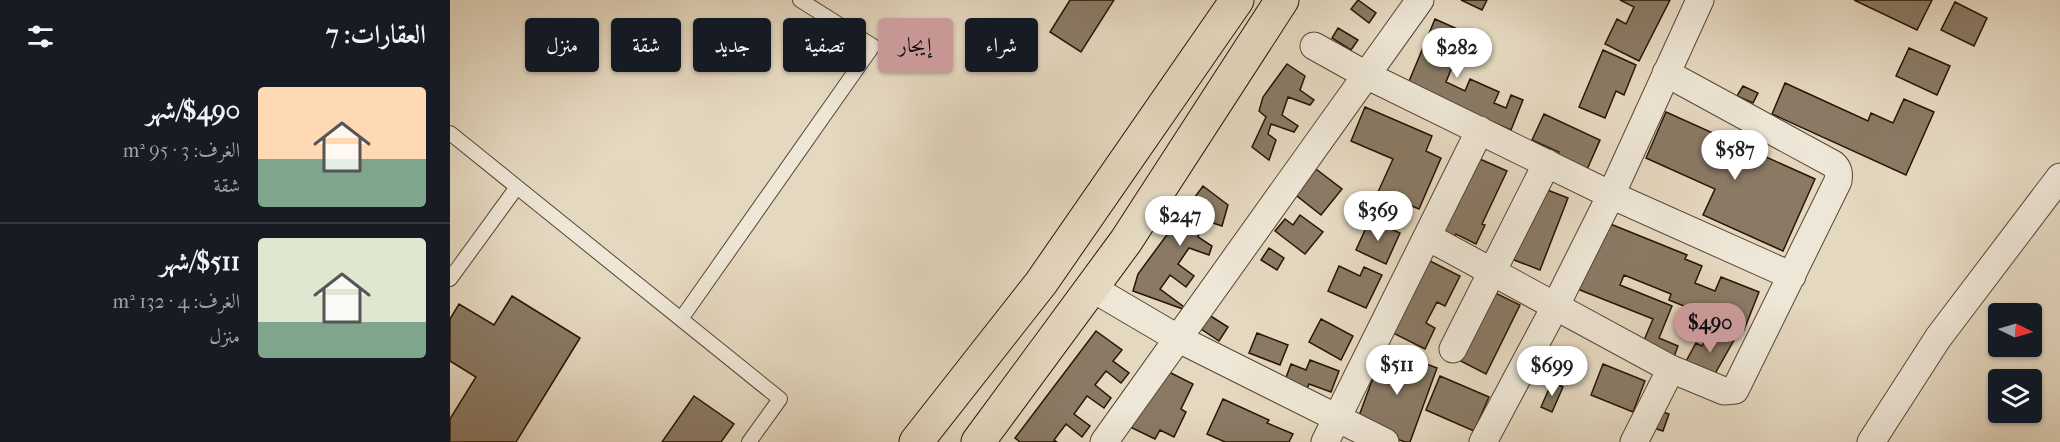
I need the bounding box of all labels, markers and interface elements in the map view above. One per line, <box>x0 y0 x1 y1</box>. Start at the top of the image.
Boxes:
chip: منزل <box>525 18 599 72</box>
chip: شقة <box>611 18 681 72</box>
chip: جديد <box>693 18 771 72</box>
chip: تصفية <box>783 18 866 72</box>
chip: إيجار <box>878 18 953 72</box>
chip: شراء <box>965 18 1038 72</box>
text: العقارات: 7 <box>326 19 426 50</box>
icon: filters <box>24 20 57 53</box>
pin: $282 <box>1421 28 1493 79</box>
text: $282 <box>1436 36 1478 59</box>
text: $490/شهر <box>146 95 240 126</box>
icon: home <box>306 111 378 183</box>
pin: $587 <box>1699 130 1771 181</box>
text: $587 <box>1715 138 1755 161</box>
text: الغرف: 3 · 95 m² <box>123 139 240 162</box>
text: شقة <box>214 174 240 197</box>
pin: $369 <box>1342 191 1414 242</box>
pin: $247 <box>1144 196 1216 247</box>
text: $369 <box>1358 199 1398 222</box>
text: $247 <box>1159 204 1201 227</box>
text: $511/شهر <box>160 246 240 277</box>
icon: home <box>306 262 378 334</box>
text: الغرف: 4 · 132 m² <box>113 290 240 313</box>
pin: $490 <box>1674 303 1746 354</box>
north arrow <box>1988 303 2042 357</box>
map controls <box>1988 303 2042 423</box>
text: $490 <box>1688 311 1732 334</box>
text: منزل <box>209 325 240 348</box>
pin: $511 <box>1361 345 1433 396</box>
pin: $699 <box>1516 346 1588 397</box>
text: $511 <box>1380 353 1414 376</box>
text: $699 <box>1531 354 1573 377</box>
button: layers <box>1988 369 2042 423</box>

